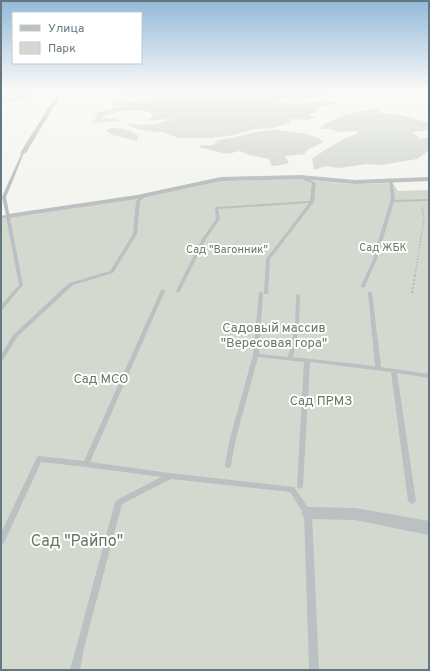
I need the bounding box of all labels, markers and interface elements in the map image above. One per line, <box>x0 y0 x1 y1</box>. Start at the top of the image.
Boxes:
legend <box>12 12 142 64</box>
text: Улица <box>48 21 84 37</box>
text: Парк <box>48 41 76 57</box>
park label: Сад ЖБК <box>359 241 407 255</box>
park label: Сад "Вагонник" <box>186 243 268 257</box>
park label: Садовый массив "Вересовая гора" <box>221 321 327 352</box>
park label: Сад МСО <box>73 372 129 388</box>
park label: Сад ПРМЗ <box>290 394 352 410</box>
park label: Сад "Райпо" <box>31 532 123 552</box>

